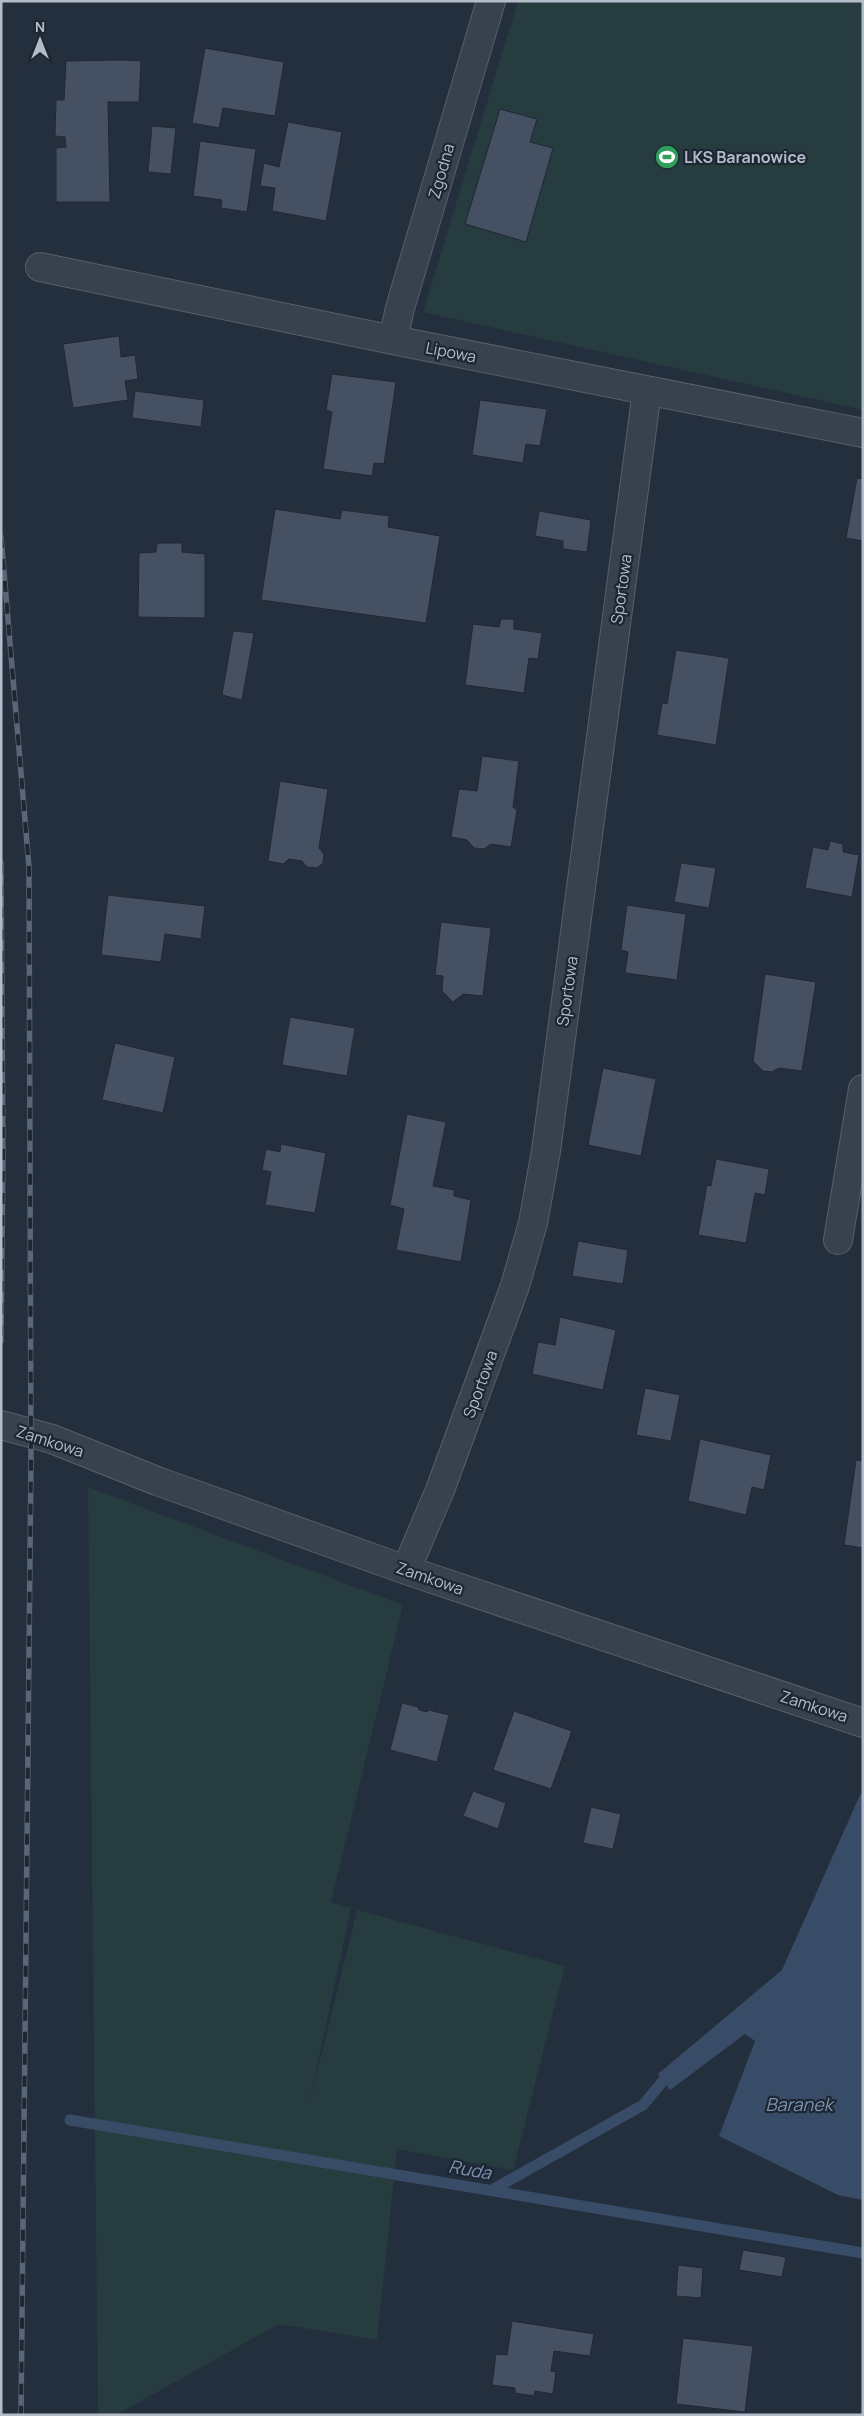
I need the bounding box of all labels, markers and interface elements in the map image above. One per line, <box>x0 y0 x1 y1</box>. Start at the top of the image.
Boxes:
north arrow <box>15 15 65 65</box>
text: N <box>35 17 45 36</box>
street label: Zgodna <box>423 141 459 201</box>
sports icon: LKS Baranowice <box>654 144 680 170</box>
place label: LKS Baranowice <box>684 146 807 168</box>
street label: Lipowa <box>424 336 478 368</box>
street label: Sportowa <box>605 553 637 625</box>
street label: Sportowa <box>551 955 583 1027</box>
street label: Sportowa <box>458 1347 502 1421</box>
street label: Zamkowa <box>13 1420 87 1462</box>
street label: Zamkowa <box>393 1556 467 1600</box>
street label: Zamkowa <box>777 1685 851 1727</box>
water label: Baranek <box>765 2092 836 2116</box>
water label: Ruda <box>447 2153 494 2185</box>

